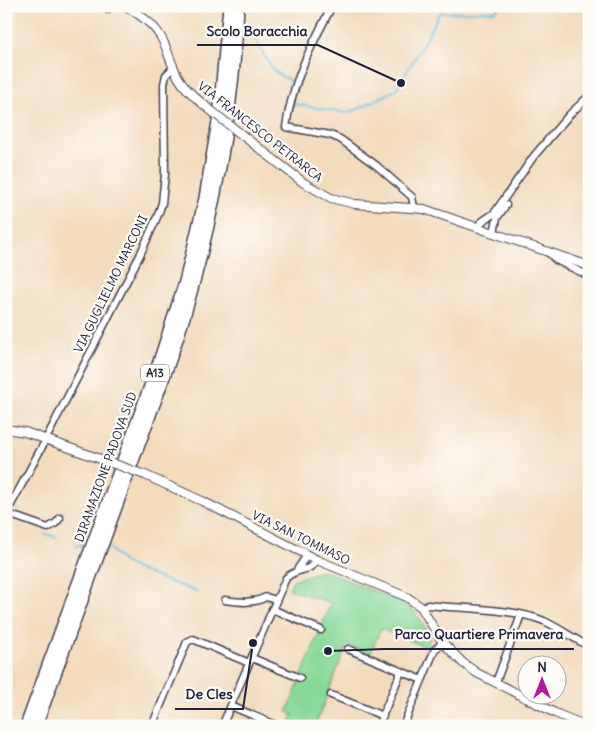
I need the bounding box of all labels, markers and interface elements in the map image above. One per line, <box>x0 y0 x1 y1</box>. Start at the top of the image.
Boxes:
callout: Scolo Boracchia <box>197 16 318 45</box>
text: Scolo Boracchia <box>207 22 307 40</box>
street label: VIA FRANCESCO PETRARCA <box>195 78 326 185</box>
street label: VIA GUGLIELMO MARCONI <box>71 212 151 355</box>
road number: A13 <box>141 364 169 382</box>
street label: DIRAMAZIONE PADOVA SUD <box>71 390 140 544</box>
street label: VIA SAN TOMMASO <box>250 507 353 568</box>
callout: Parco Quartiere Primavera <box>384 620 574 649</box>
text: Parco Quartiere Primavera <box>394 625 564 643</box>
north arrow <box>518 654 568 704</box>
text: N <box>537 658 547 676</box>
callout: De Cles <box>175 680 243 709</box>
text: De Cles <box>185 685 233 703</box>

